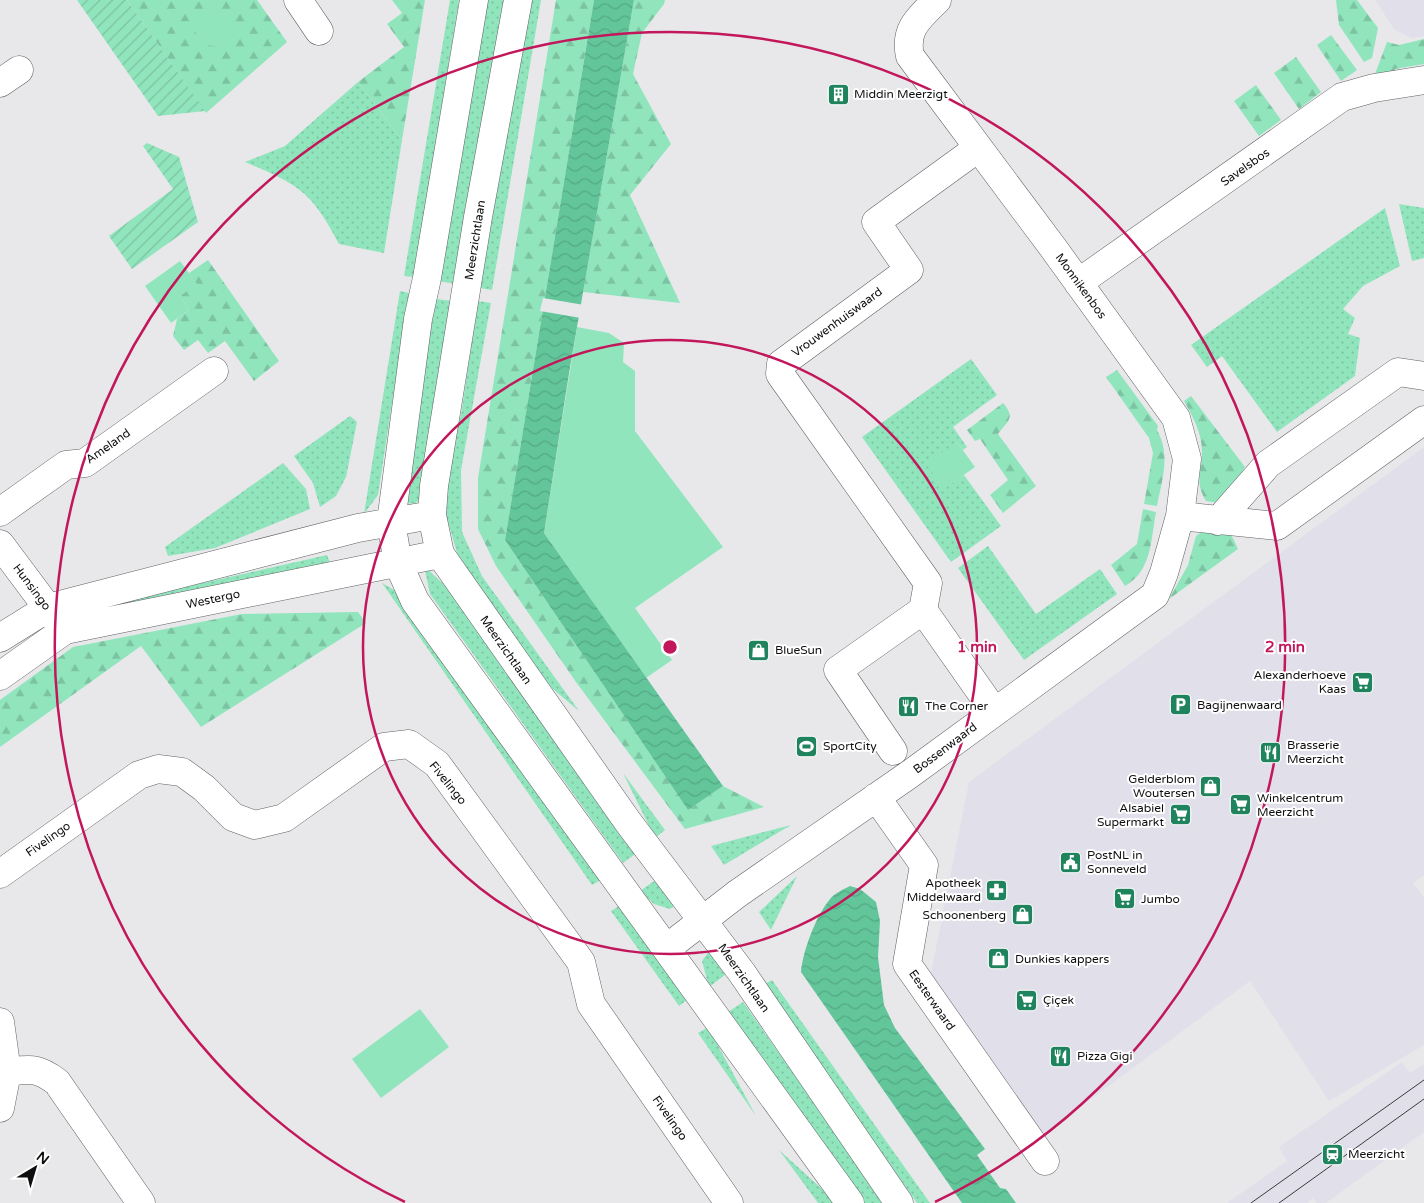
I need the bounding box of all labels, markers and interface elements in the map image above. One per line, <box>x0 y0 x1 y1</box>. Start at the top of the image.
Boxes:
building icon: Middin Meerzigt <box>826 82 850 106</box>
place label: Middin Meerzigt <box>854 87 948 101</box>
street label: Savelsbos <box>1218 145 1272 189</box>
street label: Meerzichtlaan <box>462 199 488 281</box>
street label: Monnikenbos <box>1053 251 1110 322</box>
street label: Vrouwenhuiswaard <box>789 284 885 360</box>
street label: Ameland <box>83 426 133 466</box>
street label: Hunsingo <box>10 561 54 613</box>
street label: Westergo <box>185 586 241 612</box>
street label: Meerzichtlaan <box>477 613 535 687</box>
centre of rings <box>661 638 679 656</box>
shop icon: BlueSun <box>747 638 771 662</box>
text: 1 min <box>957 638 997 656</box>
text: 2 min <box>1265 638 1305 656</box>
place label: BlueSun <box>775 643 822 657</box>
place label: Alexanderhoeve Kaas <box>1254 668 1346 696</box>
supermarket icon: Alexanderhoeve Kaas <box>1350 670 1374 694</box>
parking icon: Bagijnenwaard <box>1169 693 1193 717</box>
restaurant icon: The Corner <box>897 694 921 718</box>
place label: Bagijnenwaard <box>1197 698 1282 712</box>
place label: The Corner <box>925 699 989 713</box>
street label: Bossenwaard <box>910 720 980 776</box>
sports icon: SportCity <box>795 734 819 758</box>
place label: Brasserie Meerzicht <box>1287 738 1344 766</box>
place label: SportCity <box>823 739 877 753</box>
restaurant icon: Brasserie Meerzicht <box>1259 740 1283 764</box>
street label: Fivelingo <box>426 759 470 807</box>
place label: Gelderblom Woutersen <box>1128 772 1195 800</box>
shop icon: Gelderblom Woutersen <box>1199 774 1223 798</box>
place label: Winkelcentrum Meerzicht <box>1257 791 1343 819</box>
supermarket icon: Winkelcentrum Meerzicht <box>1229 793 1253 817</box>
place label: Alsabiel Supermarkt <box>1097 801 1164 829</box>
supermarket icon: Alsabiel Supermarkt <box>1168 803 1192 827</box>
street label: Fivelingo <box>23 819 73 859</box>
place label: PostNL in Sonneveld <box>1087 848 1147 876</box>
public building icon: PostNL in Sonneveld <box>1059 850 1083 874</box>
place label: Apotheek Middelwaard <box>907 876 981 904</box>
pharmacy icon: Apotheek Middelwaard <box>985 878 1009 902</box>
supermarket icon: Jumbo <box>1113 887 1137 911</box>
place label: Jumbo <box>1141 892 1180 906</box>
shop icon: Schoonenberg <box>1010 903 1034 927</box>
place label: Schoonenberg <box>923 908 1006 922</box>
street label: Meerzichtlaan <box>715 941 773 1015</box>
shop icon: Dunkies kappers <box>987 947 1011 971</box>
place label: Dunkies kappers <box>1015 952 1109 966</box>
street label: Eesterwaard <box>906 967 958 1033</box>
supermarket icon: Çiçek <box>1015 988 1039 1012</box>
place label: Çiçek <box>1043 993 1074 1007</box>
restaurant icon: Pizza Gigi <box>1049 1044 1073 1068</box>
place label: Pizza Gigi <box>1077 1049 1132 1063</box>
street label: Fivelingo <box>650 1093 690 1143</box>
station icon: Meerzicht <box>1320 1142 1344 1166</box>
north arrow <box>10 1143 60 1193</box>
place label: Meerzicht <box>1348 1147 1405 1161</box>
text: N <box>33 1148 52 1168</box>

